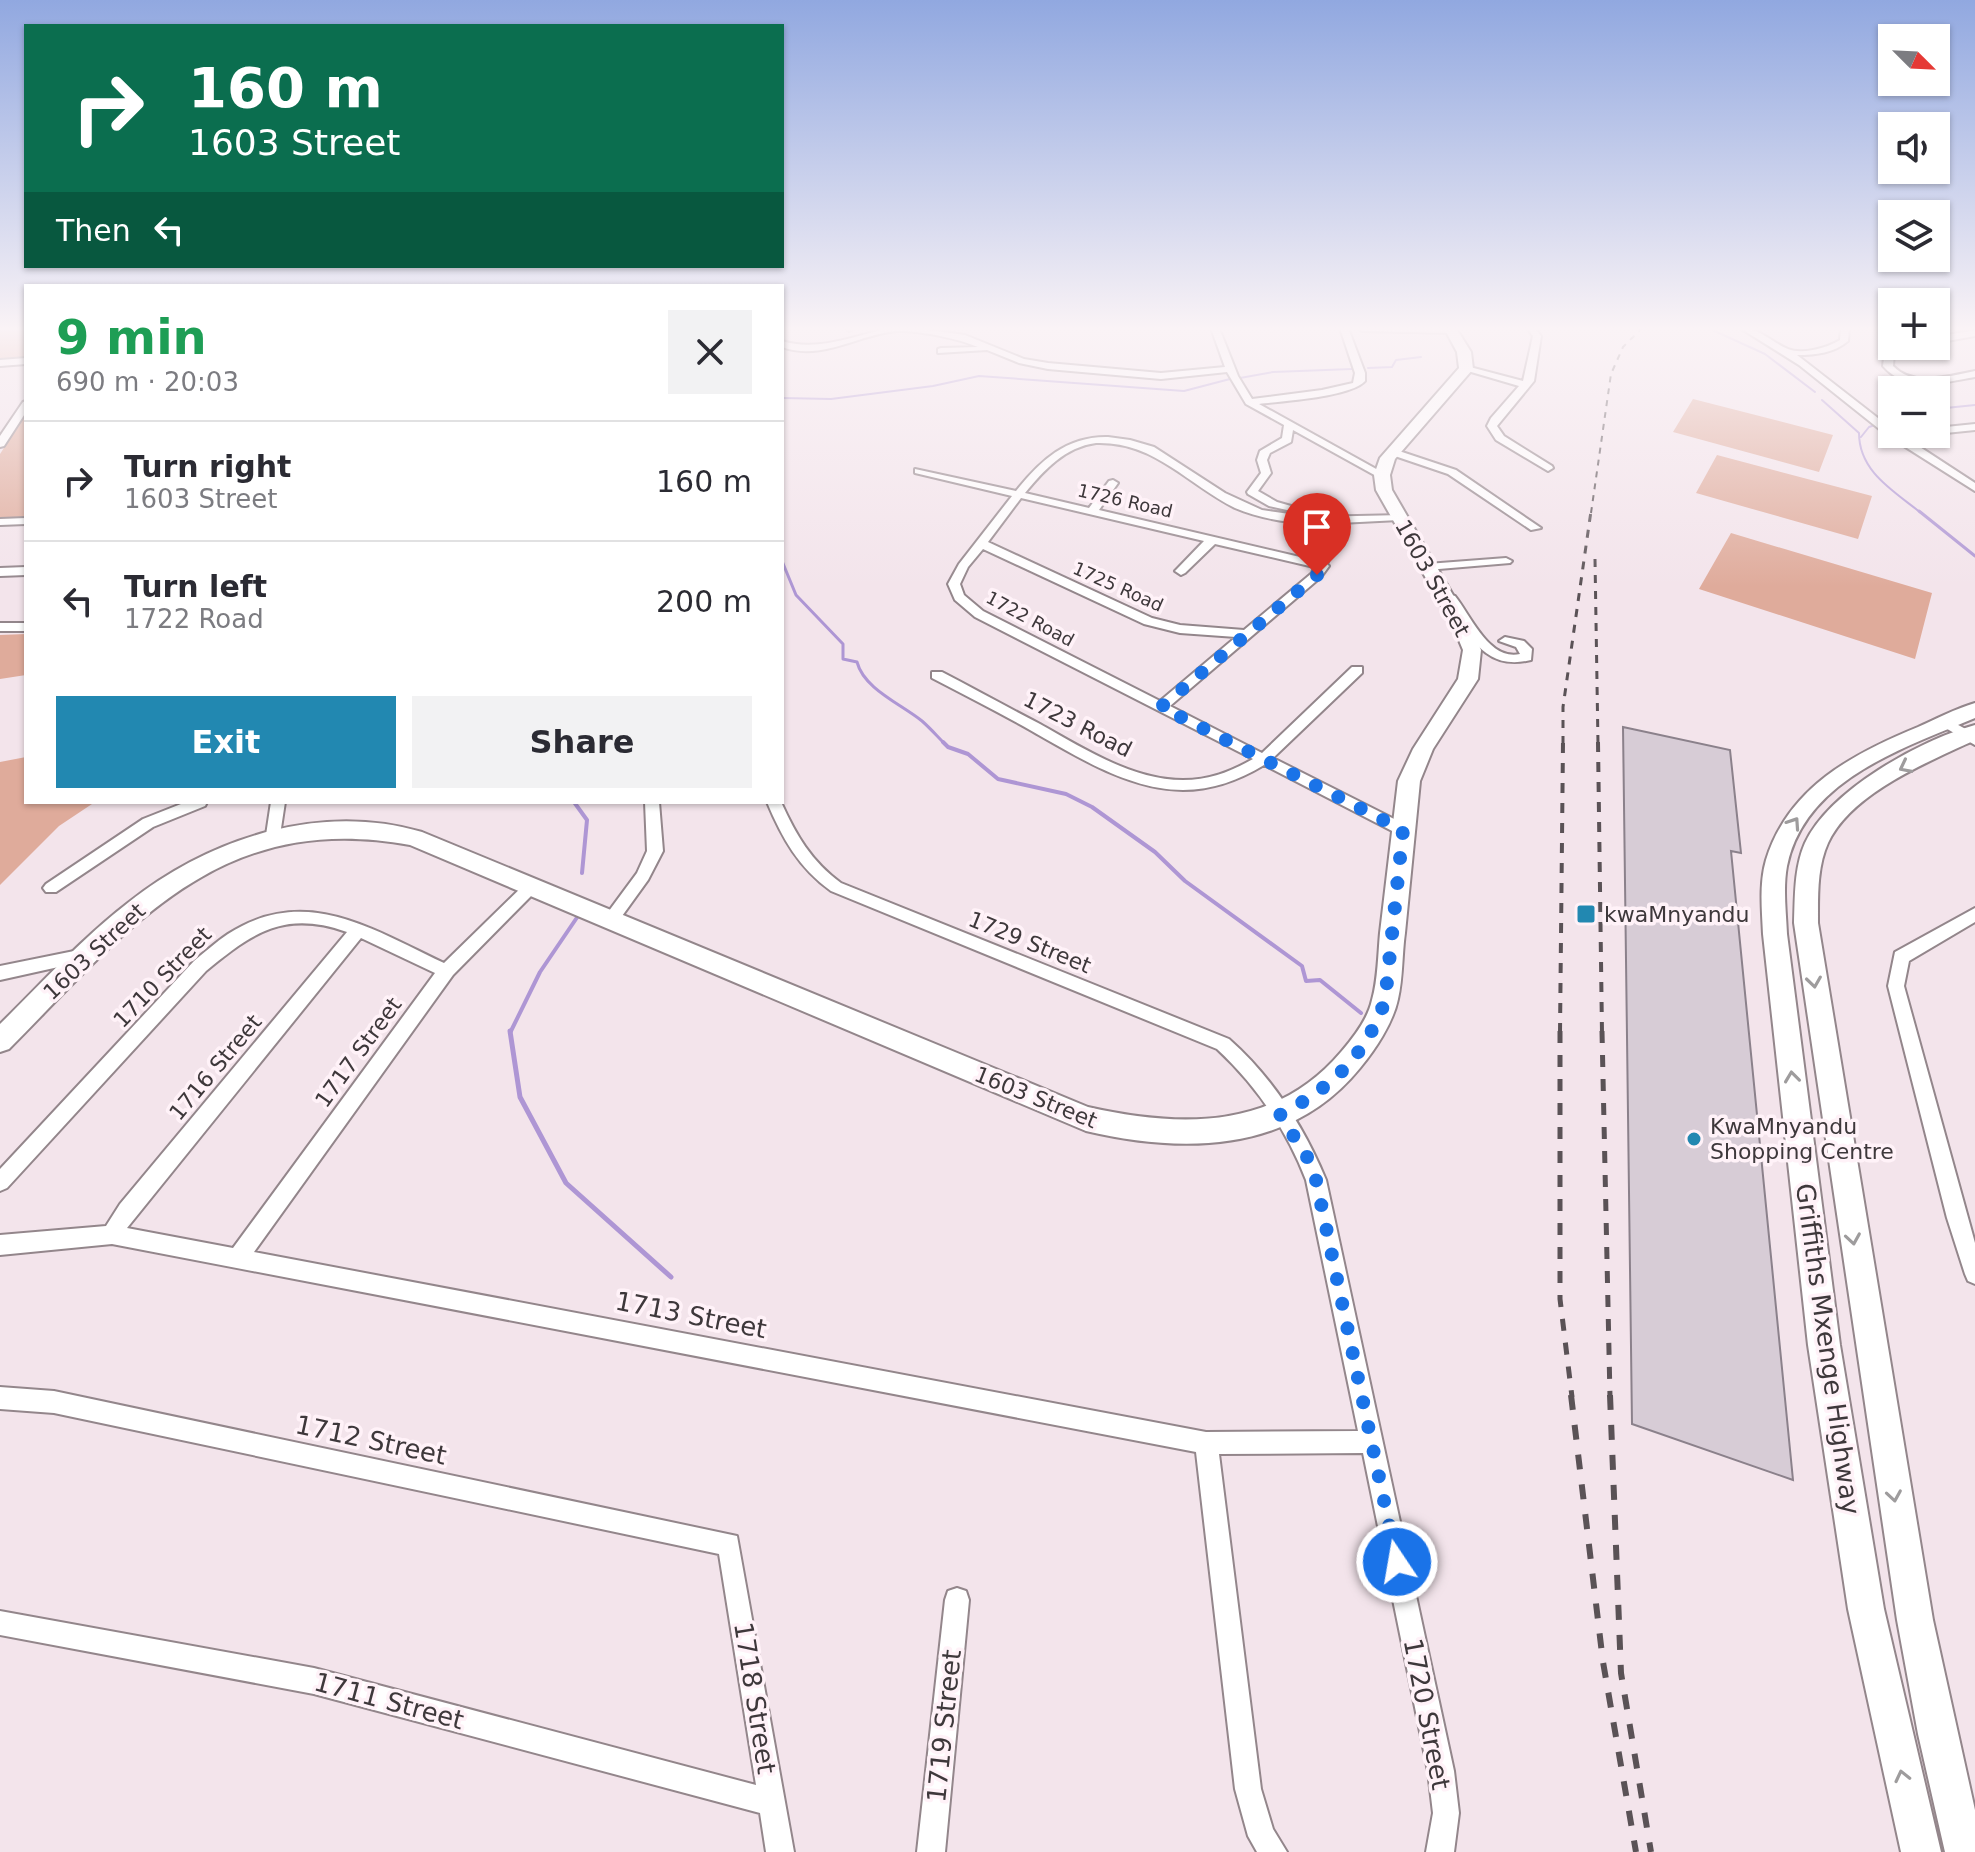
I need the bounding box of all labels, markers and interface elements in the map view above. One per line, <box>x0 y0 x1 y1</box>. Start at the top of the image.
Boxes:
north arrow <box>1878 24 1950 96</box>
map controls <box>1878 24 1950 448</box>
text: 160 m <box>188 55 383 120</box>
icon: right <box>56 56 160 160</box>
button: sound <box>1878 112 1950 184</box>
text: 1603 Street <box>188 122 400 163</box>
button: layers <box>1878 200 1950 272</box>
icon: left <box>147 208 191 252</box>
text: Then <box>56 213 131 248</box>
button: + <box>1878 288 1950 360</box>
text: 9 min <box>56 309 207 365</box>
button: close <box>668 310 752 394</box>
text: 690 m · 20:03 <box>56 367 239 397</box>
button: − <box>1878 376 1950 448</box>
text: Turn right <box>124 449 291 484</box>
icon: right <box>56 459 100 503</box>
text: 160 m <box>656 464 752 499</box>
street label: 1726 Road <box>1076 479 1175 522</box>
text: 1603 Street <box>124 484 277 514</box>
pin <box>1283 493 1351 575</box>
icon: arrive <box>1295 505 1339 549</box>
street label: 1603 Street <box>1390 515 1475 641</box>
street label: 1725 Road <box>1070 557 1167 616</box>
text: Turn left <box>124 569 267 604</box>
icon: left <box>56 579 100 623</box>
text: 200 m <box>656 584 752 619</box>
street label: 1722 Road <box>983 587 1078 651</box>
text: 1722 Road <box>124 604 264 634</box>
street label: 1723 Road <box>1019 686 1136 762</box>
button: Exit <box>56 696 396 788</box>
button: Share <box>412 696 752 788</box>
one-way arrow <box>1899 758 1914 773</box>
one-way arrow <box>1785 817 1800 832</box>
street label: 1603 Street <box>38 898 151 1005</box>
place label: kwaMnyandu <box>1604 902 1750 927</box>
marker: kwaMnyandu <box>1575 903 1597 925</box>
street label: 1729 Street <box>965 907 1095 979</box>
street label: 1710 Street <box>108 922 217 1033</box>
one-way arrow <box>1805 976 1822 989</box>
street label: 1717 Street <box>310 992 407 1112</box>
street label: 1716 Street <box>164 1009 267 1125</box>
street label: 1603 Street <box>971 1062 1101 1134</box>
one-way arrow <box>1784 1071 1801 1084</box>
place label: KwaMnyandu Shopping Centre <box>1710 1114 1894 1164</box>
marker: KwaMnyandu Shopping Centre <box>1685 1130 1703 1148</box>
street label: Griffiths Mxenge Highway <box>1790 1181 1866 1517</box>
one-way arrow <box>1844 1233 1861 1246</box>
street label: 1713 Street <box>613 1286 769 1344</box>
street label: 1712 Street <box>293 1409 449 1471</box>
one-way arrow <box>1885 1489 1902 1503</box>
position arrow <box>1355 1520 1439 1604</box>
street label: 1718 Street <box>728 1620 782 1776</box>
street label: 1720 Street <box>1398 1636 1456 1792</box>
street label: 1719 Street <box>921 1648 967 1804</box>
street label: 1711 Street <box>311 1667 467 1735</box>
one-way arrow <box>1894 1770 1911 1784</box>

